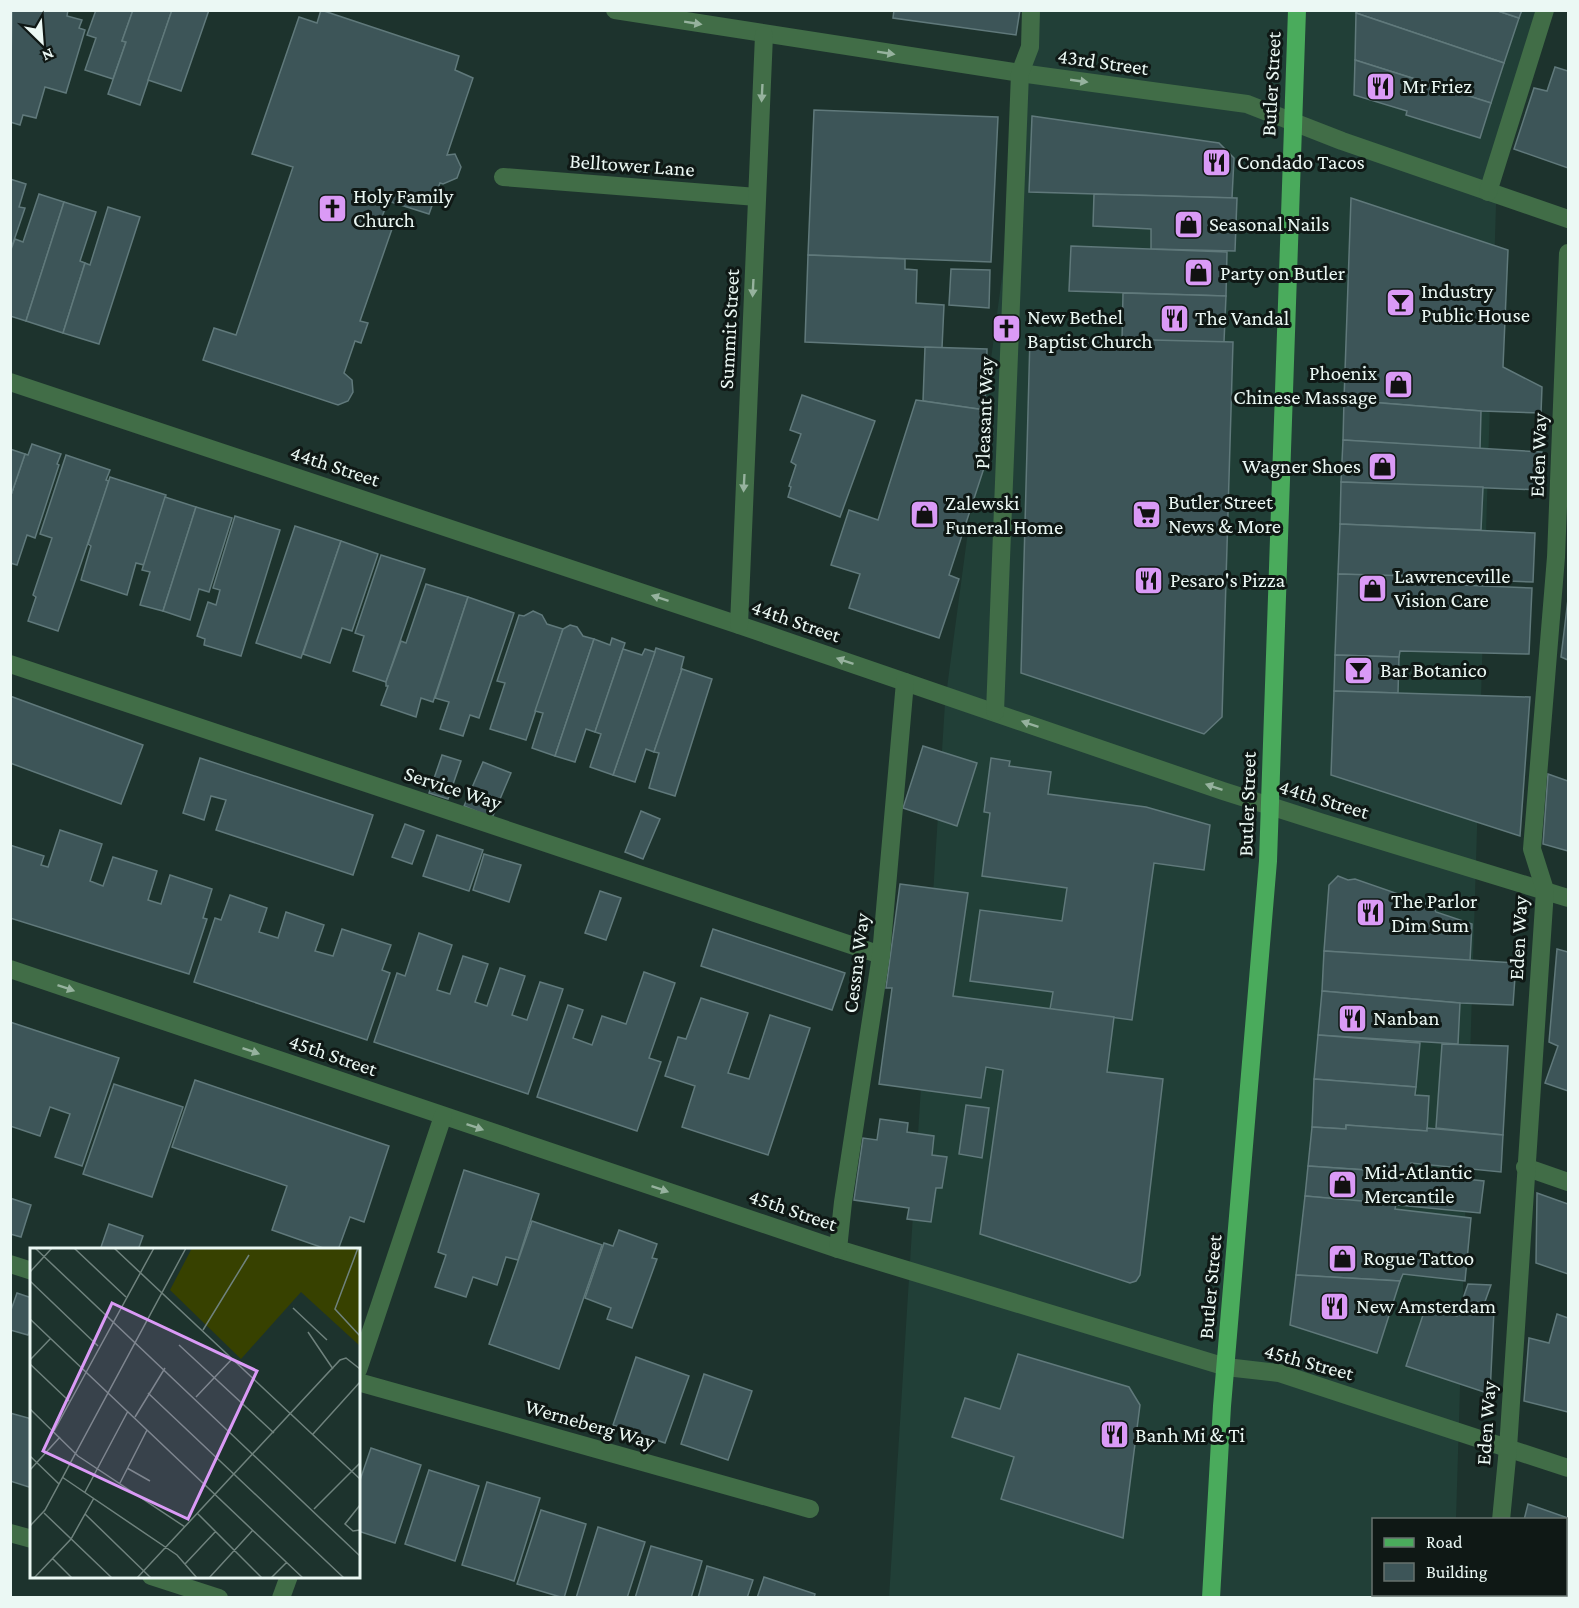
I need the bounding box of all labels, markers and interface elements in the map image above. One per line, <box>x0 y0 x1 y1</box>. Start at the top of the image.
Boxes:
north arrow <box>12 12 72 72</box>
one-way arrow <box>684 19 703 28</box>
street label: Butler Street <box>1256 30 1286 137</box>
street label: 43rd Street <box>1056 44 1151 80</box>
text: N <box>40 45 57 65</box>
one-way arrow <box>877 48 896 57</box>
restaurant icon: Mr Friez <box>1365 70 1397 102</box>
place label: Mr Friez <box>1402 74 1472 98</box>
one-way arrow <box>1069 76 1088 86</box>
one-way arrow <box>757 84 766 103</box>
restaurant icon: Condado Tacos <box>1200 146 1232 178</box>
street label: Belltower Lane <box>569 149 695 181</box>
place label: Condado Tacos <box>1237 150 1365 174</box>
place label: Holy Family Church <box>353 184 454 232</box>
church icon: Holy Family Church <box>316 192 348 224</box>
shop icon: Seasonal Nails <box>1172 208 1204 240</box>
place label: Seasonal Nails <box>1209 212 1330 236</box>
shop icon: Party on Butler <box>1183 257 1215 289</box>
place label: Party on Butler <box>1220 261 1346 285</box>
street label: Summit Street <box>714 267 744 390</box>
one-way arrow <box>748 279 757 298</box>
place label: Industry Public House <box>1421 279 1530 327</box>
bar icon: Industry Public House <box>1384 287 1416 319</box>
restaurant icon: The Vandal <box>1158 302 1190 334</box>
place label: New Bethel Baptist Church <box>1027 305 1153 353</box>
place label: The Vandal <box>1195 306 1289 330</box>
church icon: New Bethel Baptist Church <box>990 313 1022 345</box>
street label: Pleasant Way <box>970 356 998 470</box>
place label: Phoenix Chinese Massage <box>1233 361 1377 409</box>
shop icon: Phoenix Chinese Massage <box>1382 369 1414 401</box>
street label: Eden Way <box>1525 412 1551 498</box>
street label: 44th Street <box>287 440 384 492</box>
shop icon: Wagner Shoes <box>1366 450 1398 482</box>
place label: Wagner Shoes <box>1242 454 1361 478</box>
one-way arrow <box>740 473 749 492</box>
place label: Butler Street News & More <box>1168 490 1281 538</box>
place label: Zalewski Funeral Home <box>945 491 1063 539</box>
supermarket icon: Butler Street News & More <box>1131 498 1163 530</box>
shop icon: Zalewski Funeral Home <box>908 499 940 531</box>
restaurant icon: Pesaro's Pizza <box>1133 564 1165 596</box>
place label: Lawrenceville Vision Care <box>1394 564 1510 612</box>
place label: Pesaro's Pizza <box>1170 568 1286 592</box>
shop icon: Lawrenceville Vision Care <box>1357 572 1389 604</box>
one-way arrow <box>651 593 669 603</box>
street label: 44th Street <box>748 595 845 648</box>
bar icon: Bar Botanico <box>1343 654 1375 686</box>
one-way arrow <box>836 656 854 666</box>
place label: Bar Botanico <box>1380 658 1487 682</box>
one-way arrow <box>1021 718 1039 728</box>
street label: Butler Street <box>1233 750 1261 857</box>
street label: Service Way <box>401 761 505 815</box>
street label: 44th Street <box>1276 774 1373 824</box>
one-way arrow <box>1205 782 1223 792</box>
place label: The Parlor Dim Sum <box>1391 889 1478 937</box>
street label: Eden Way <box>1504 895 1532 981</box>
restaurant icon: The Parlor Dim Sum <box>1354 897 1386 929</box>
street label: Cessna Way <box>838 911 874 1014</box>
one-way arrow <box>57 984 75 994</box>
restaurant icon: Nanban <box>1336 1002 1368 1034</box>
place label: Nanban <box>1373 1006 1439 1030</box>
street label: 45th Street <box>286 1029 381 1082</box>
one-way arrow <box>242 1046 260 1056</box>
one-way arrow <box>466 1122 484 1132</box>
place label: Mid-Atlantic Mercantile <box>1364 1160 1472 1208</box>
shop icon: Mid-Atlantic Mercantile <box>1327 1168 1359 1200</box>
one-way arrow <box>651 1184 669 1194</box>
street label: 45th Street <box>746 1184 841 1237</box>
street label: Butler Street <box>1193 1233 1227 1340</box>
shop icon: Rogue Tattoo <box>1326 1242 1358 1274</box>
place label: Rogue Tattoo <box>1363 1246 1474 1270</box>
inset map <box>30 1248 360 1578</box>
restaurant icon: New Amsterdam <box>1319 1290 1351 1322</box>
place label: New Amsterdam <box>1356 1294 1496 1318</box>
street label: 45th Street <box>1262 1339 1357 1386</box>
street label: Eden Way <box>1471 1380 1501 1466</box>
street label: Werneberg Way <box>522 1394 658 1454</box>
restaurant icon: Banh Mi & Ti <box>1098 1419 1130 1451</box>
place label: Banh Mi & Ti <box>1135 1423 1246 1447</box>
legend <box>1372 1518 1567 1596</box>
text: Road <box>1426 1532 1463 1552</box>
text: Building <box>1426 1562 1488 1582</box>

